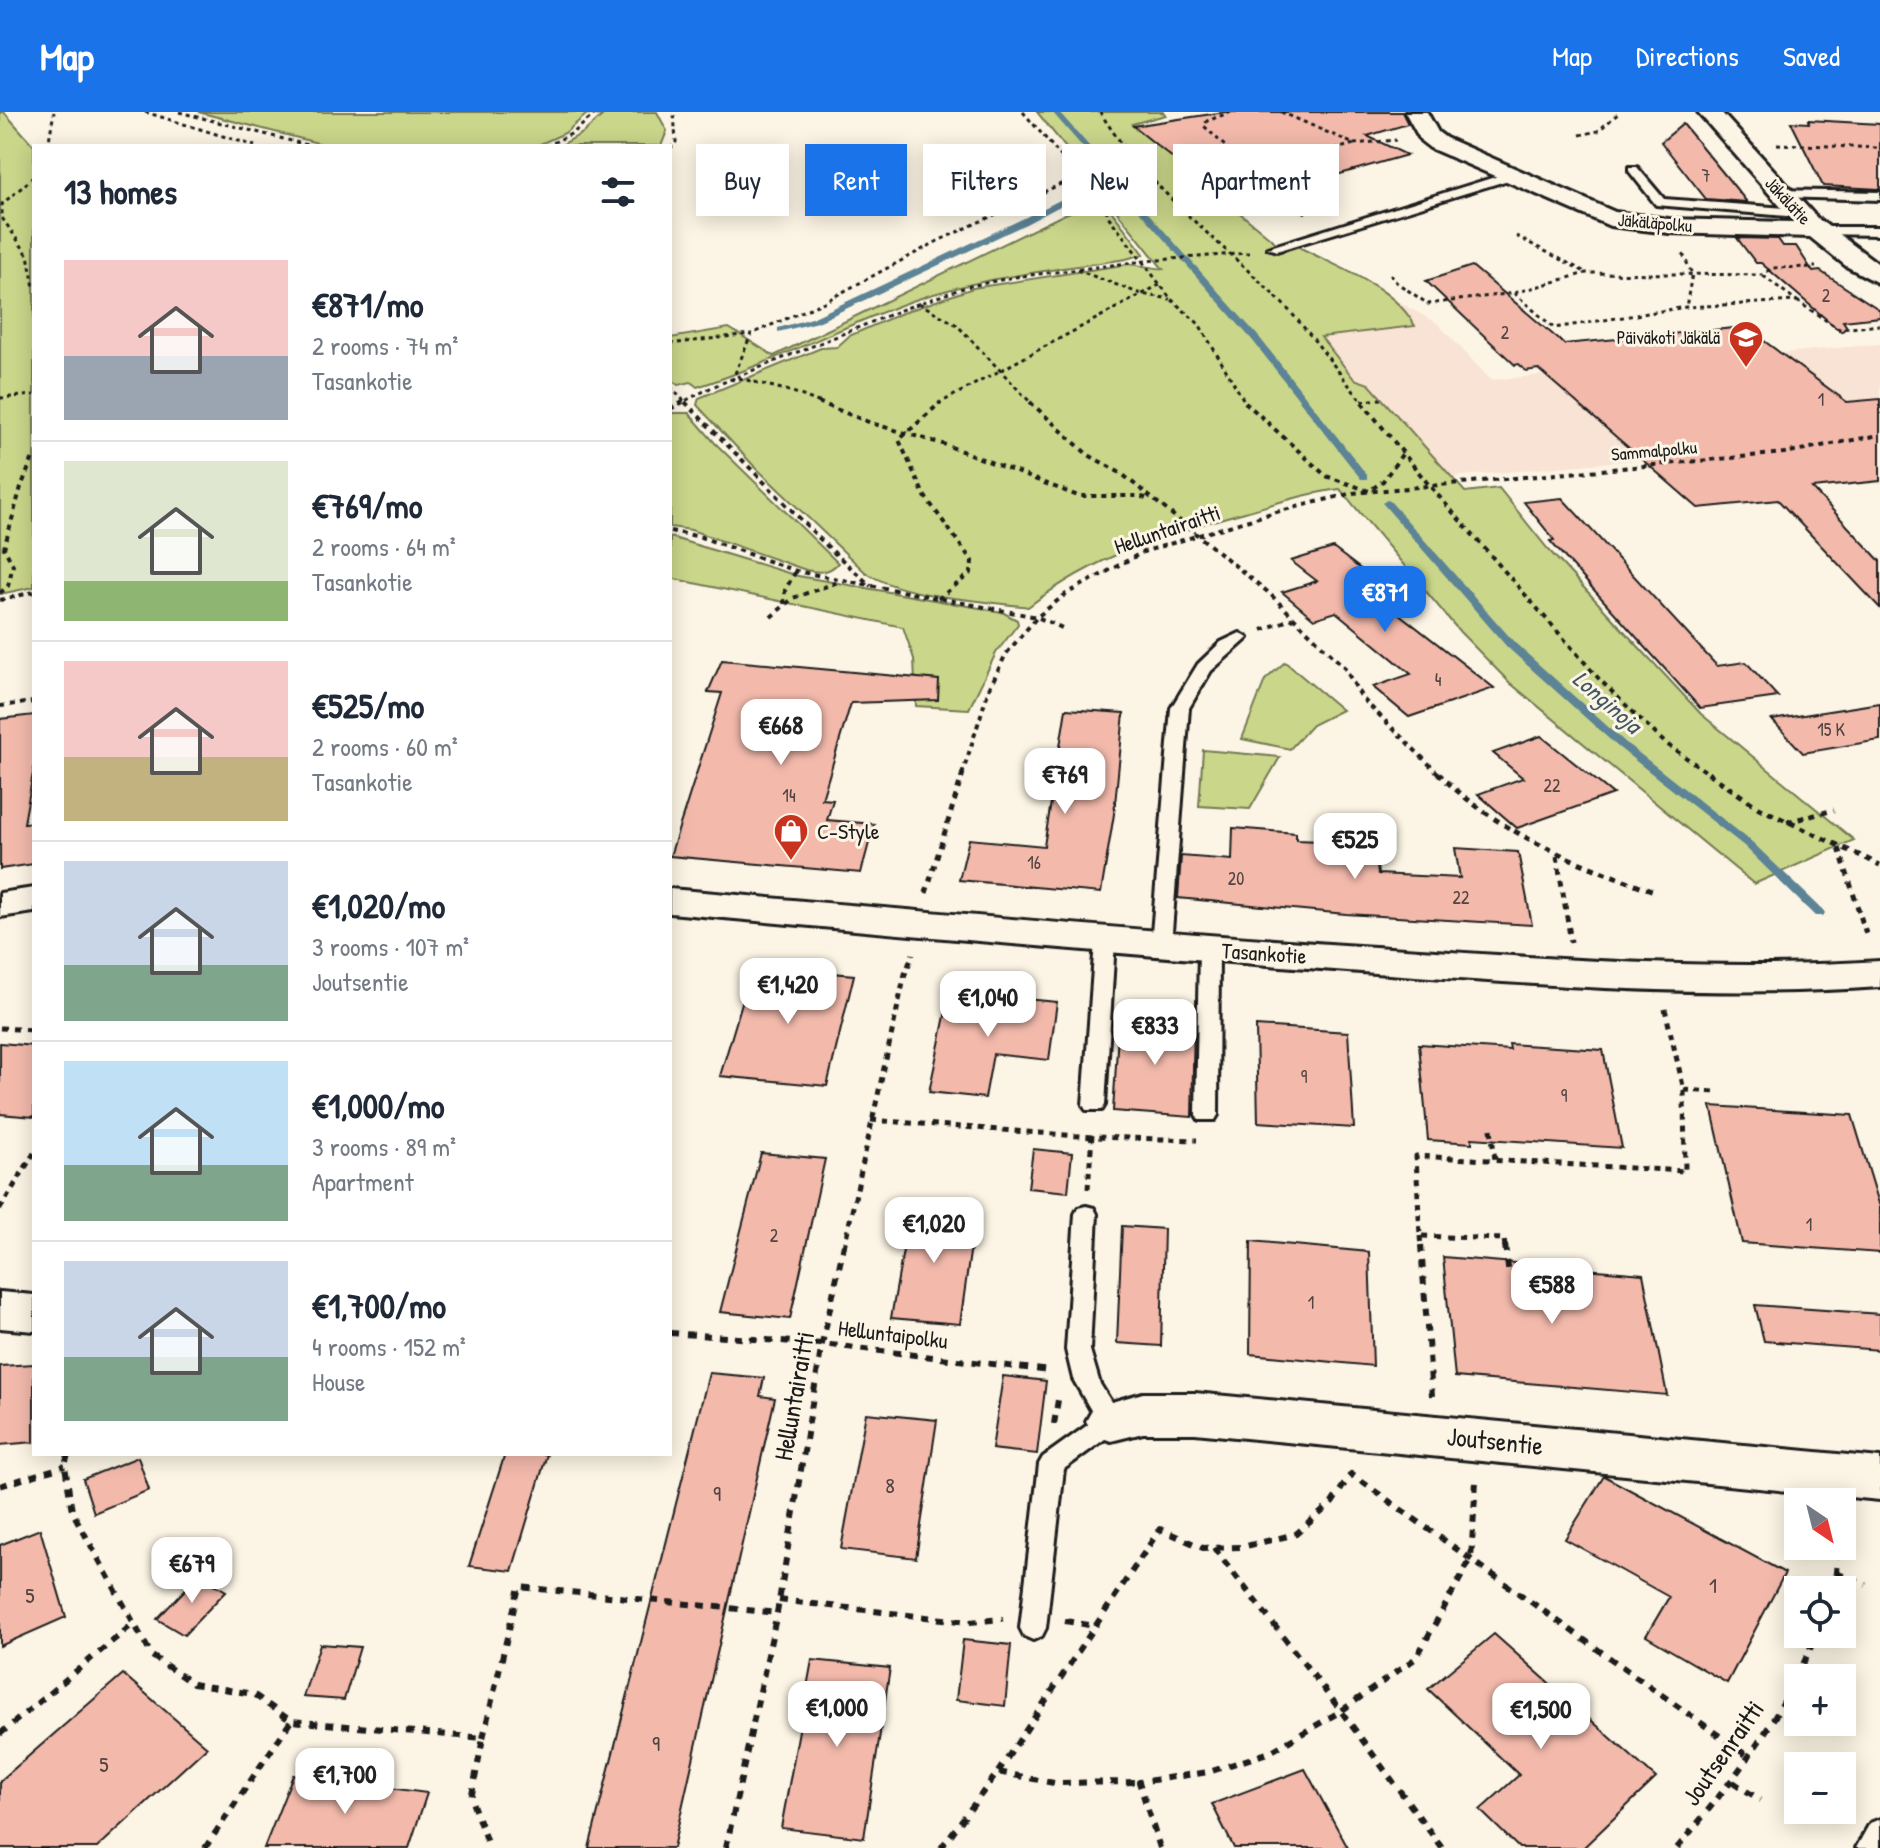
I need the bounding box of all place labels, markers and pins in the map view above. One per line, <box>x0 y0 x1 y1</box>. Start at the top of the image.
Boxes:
school or university icon: Päiväkoti Jäkälä <box>1727 319 1765 369</box>
place label: Päiväkoti Jäkälä <box>1617 325 1720 350</box>
pin: €871 <box>1338 566 1432 634</box>
pin: €668 <box>734 699 828 767</box>
pin: €769 <box>1018 748 1112 816</box>
shop icon: C-Style <box>772 812 810 862</box>
pin: €525 <box>1308 813 1402 881</box>
place label: C-Style <box>817 816 880 846</box>
pin: €1,420 <box>723 958 853 1026</box>
pin: €1,040 <box>923 971 1053 1039</box>
pin: €833 <box>1108 999 1202 1067</box>
pin: €1,020 <box>869 1197 999 1265</box>
pin: €588 <box>1505 1258 1599 1326</box>
pin: €679 <box>145 1537 239 1605</box>
pin: €1,000 <box>772 1681 902 1749</box>
pin: €1,500 <box>1476 1683 1606 1751</box>
pin: €1,700 <box>280 1748 410 1816</box>

